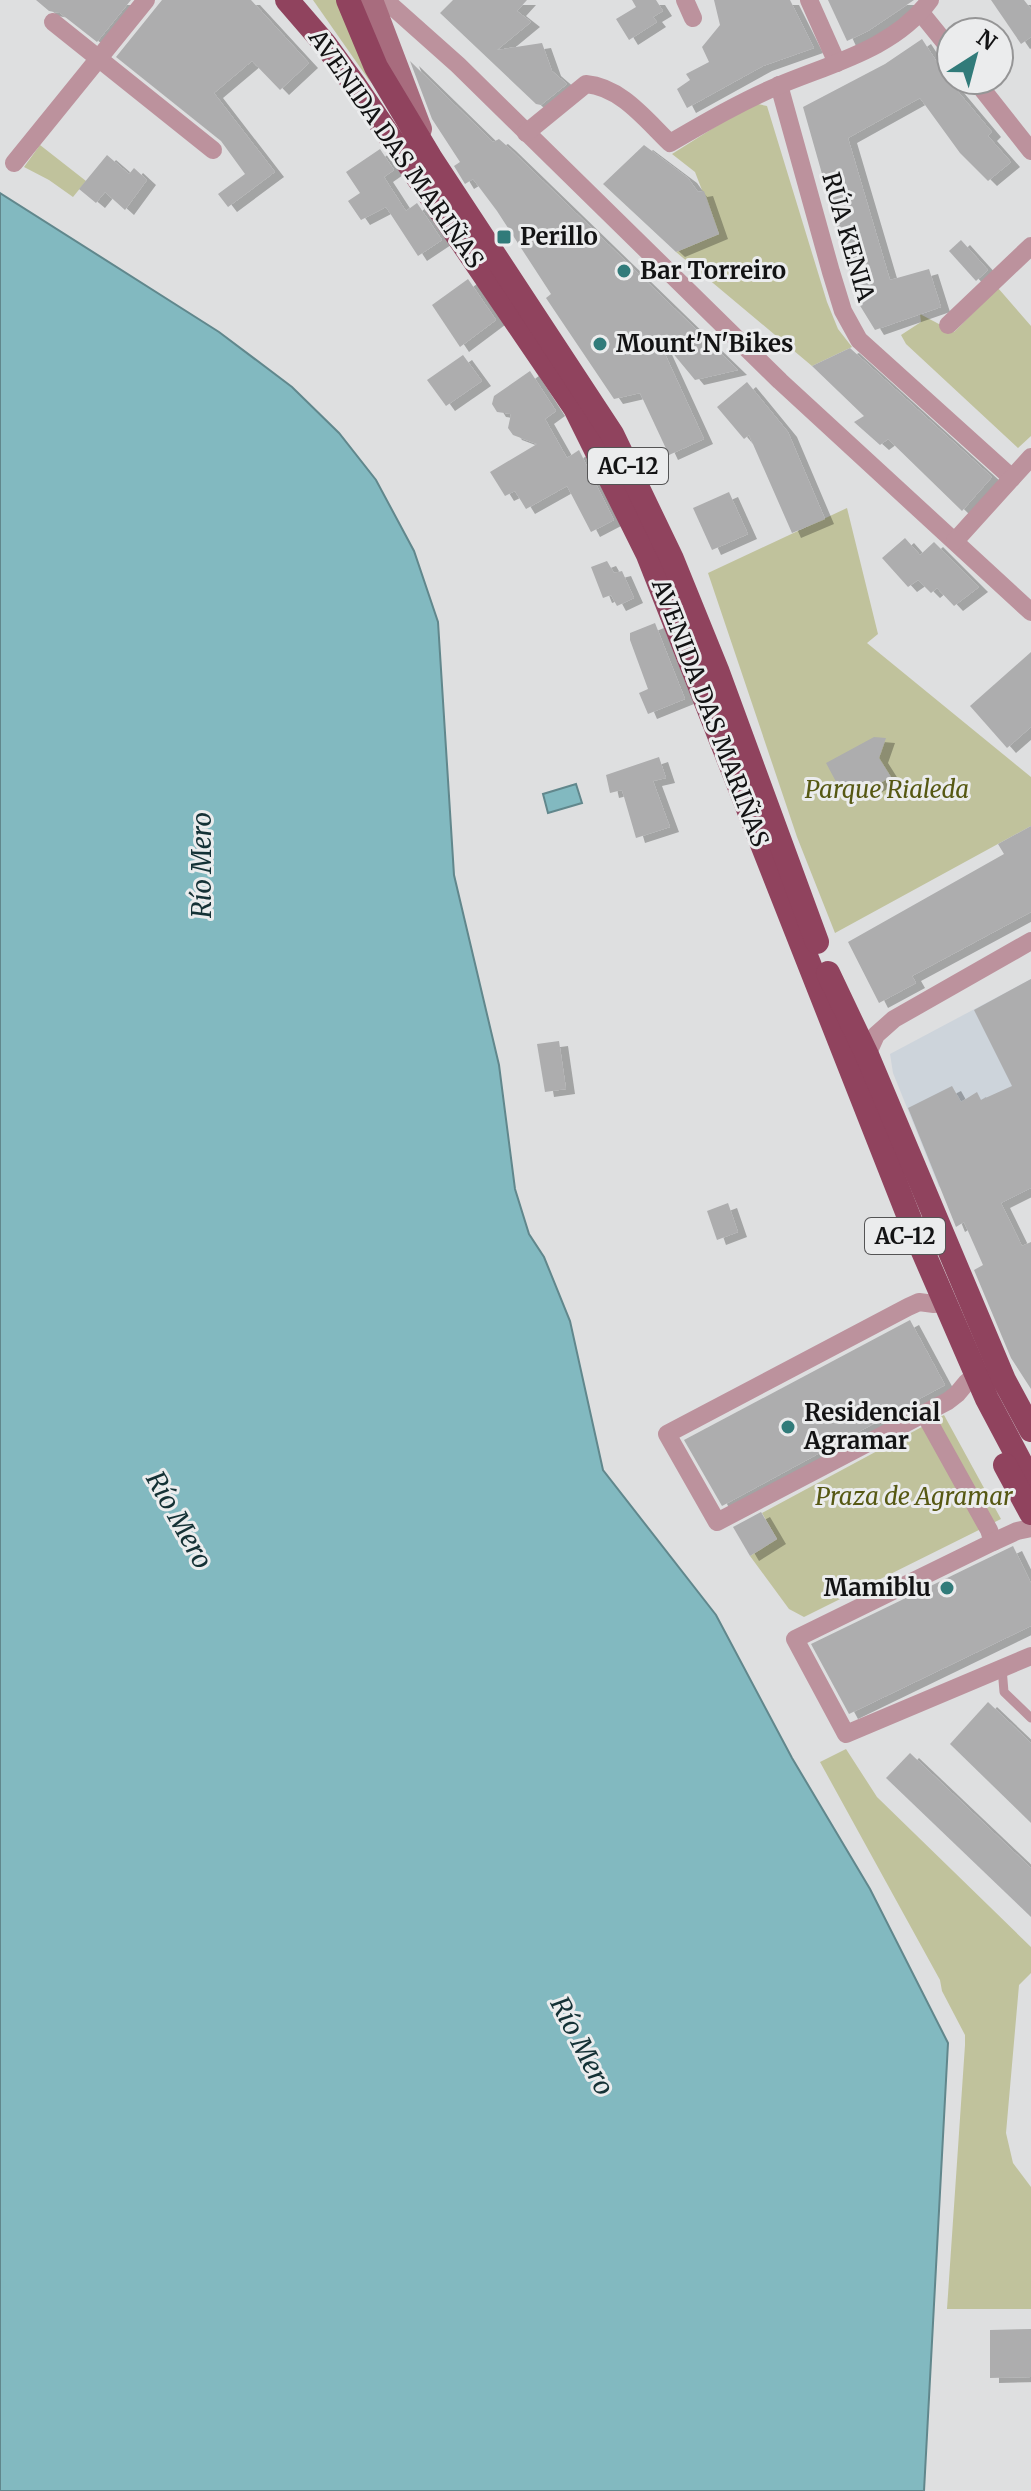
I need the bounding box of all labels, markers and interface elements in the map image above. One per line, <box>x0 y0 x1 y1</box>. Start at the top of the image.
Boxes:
north arrow <box>935 16 1015 96</box>
street label: AVENIDA DAS MARIÑAS <box>302 23 491 274</box>
text: N <box>971 23 1003 57</box>
street label: RÚA KENIA <box>815 168 883 306</box>
place label: Perillo <box>520 221 598 252</box>
marker: Perillo <box>495 228 513 246</box>
place label: Bar Torreiro <box>640 255 786 286</box>
marker: Bar Torreiro <box>615 262 633 280</box>
place label: Mount'N'Bikes <box>616 328 794 359</box>
marker: Mount'N'Bikes <box>591 335 609 353</box>
road number: AC-12 <box>588 448 668 484</box>
street label: AVENIDA DAS MARIÑAS <box>645 574 776 851</box>
park label: Parque Rialeda <box>805 774 969 805</box>
water label: Río Mero <box>185 812 218 918</box>
road number: AC-12 <box>865 1218 945 1254</box>
place label: Residencial Agramar <box>803 1397 940 1456</box>
marker: Residencial Agramar <box>779 1418 797 1436</box>
water label: Río Mero <box>139 1465 220 1574</box>
park label: Praza de Agramar <box>815 1481 1014 1512</box>
place label: Mamiblu <box>824 1572 931 1603</box>
marker: Mamiblu <box>938 1579 956 1597</box>
water label: Río Mero <box>544 1991 621 2101</box>

